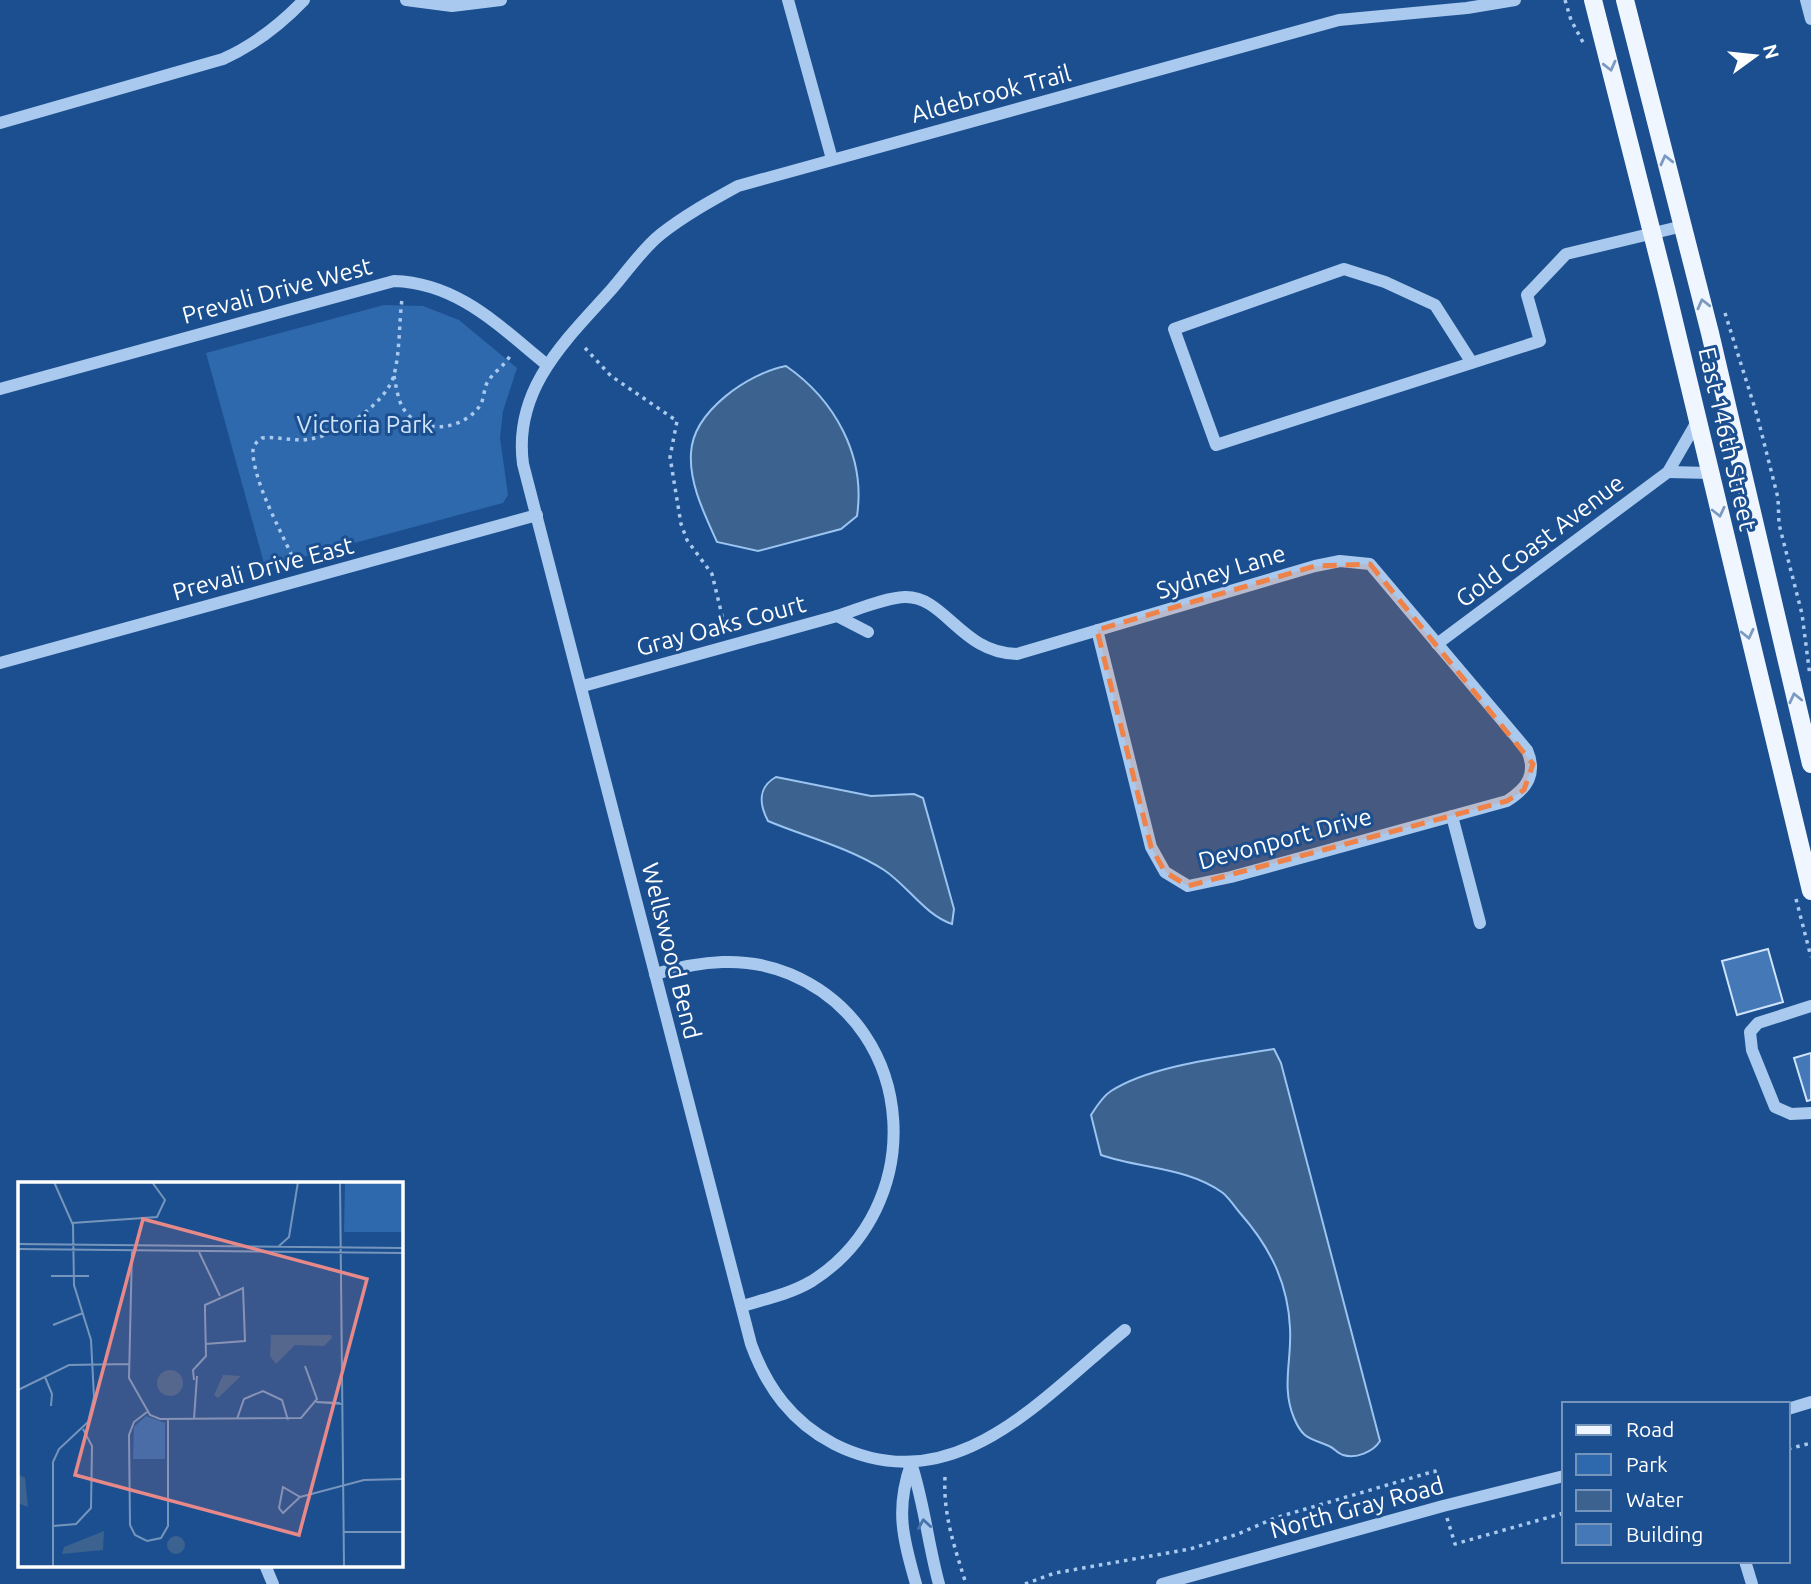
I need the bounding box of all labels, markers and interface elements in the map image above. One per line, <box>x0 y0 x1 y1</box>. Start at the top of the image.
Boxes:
north arrow <box>1720 21 1790 91</box>
text: N <box>1759 42 1784 61</box>
street label: Aldebrook Trail <box>908 59 1074 128</box>
one-way arrow <box>1602 60 1616 72</box>
one-way arrow <box>1660 155 1674 167</box>
street label: Prevali Drive West <box>179 252 375 329</box>
one-way arrow <box>1697 298 1711 310</box>
street label: East 146th Street <box>1693 345 1762 534</box>
park label: Victoria Park <box>297 411 433 438</box>
street label: Gold Coast Avenue <box>1450 469 1629 612</box>
one-way arrow <box>1711 506 1725 518</box>
street label: Prevali Drive East <box>169 531 357 606</box>
street label: Sydney Lane <box>1153 539 1289 604</box>
street label: Gray Oaks Court <box>633 590 809 661</box>
one-way arrow <box>1740 628 1754 640</box>
one-way arrow <box>1789 692 1803 704</box>
street label: Devonport Drive <box>1195 802 1375 875</box>
street label: Wellswood Bend <box>637 860 706 1042</box>
inset map <box>18 1182 402 1566</box>
legend <box>1562 1402 1790 1563</box>
text: Road <box>1626 1417 1674 1441</box>
text: Park <box>1626 1452 1668 1476</box>
street label: North Gray Road <box>1267 1471 1447 1544</box>
text: Water <box>1626 1487 1684 1511</box>
one-way arrow <box>917 1518 932 1530</box>
text: Building <box>1626 1522 1703 1546</box>

